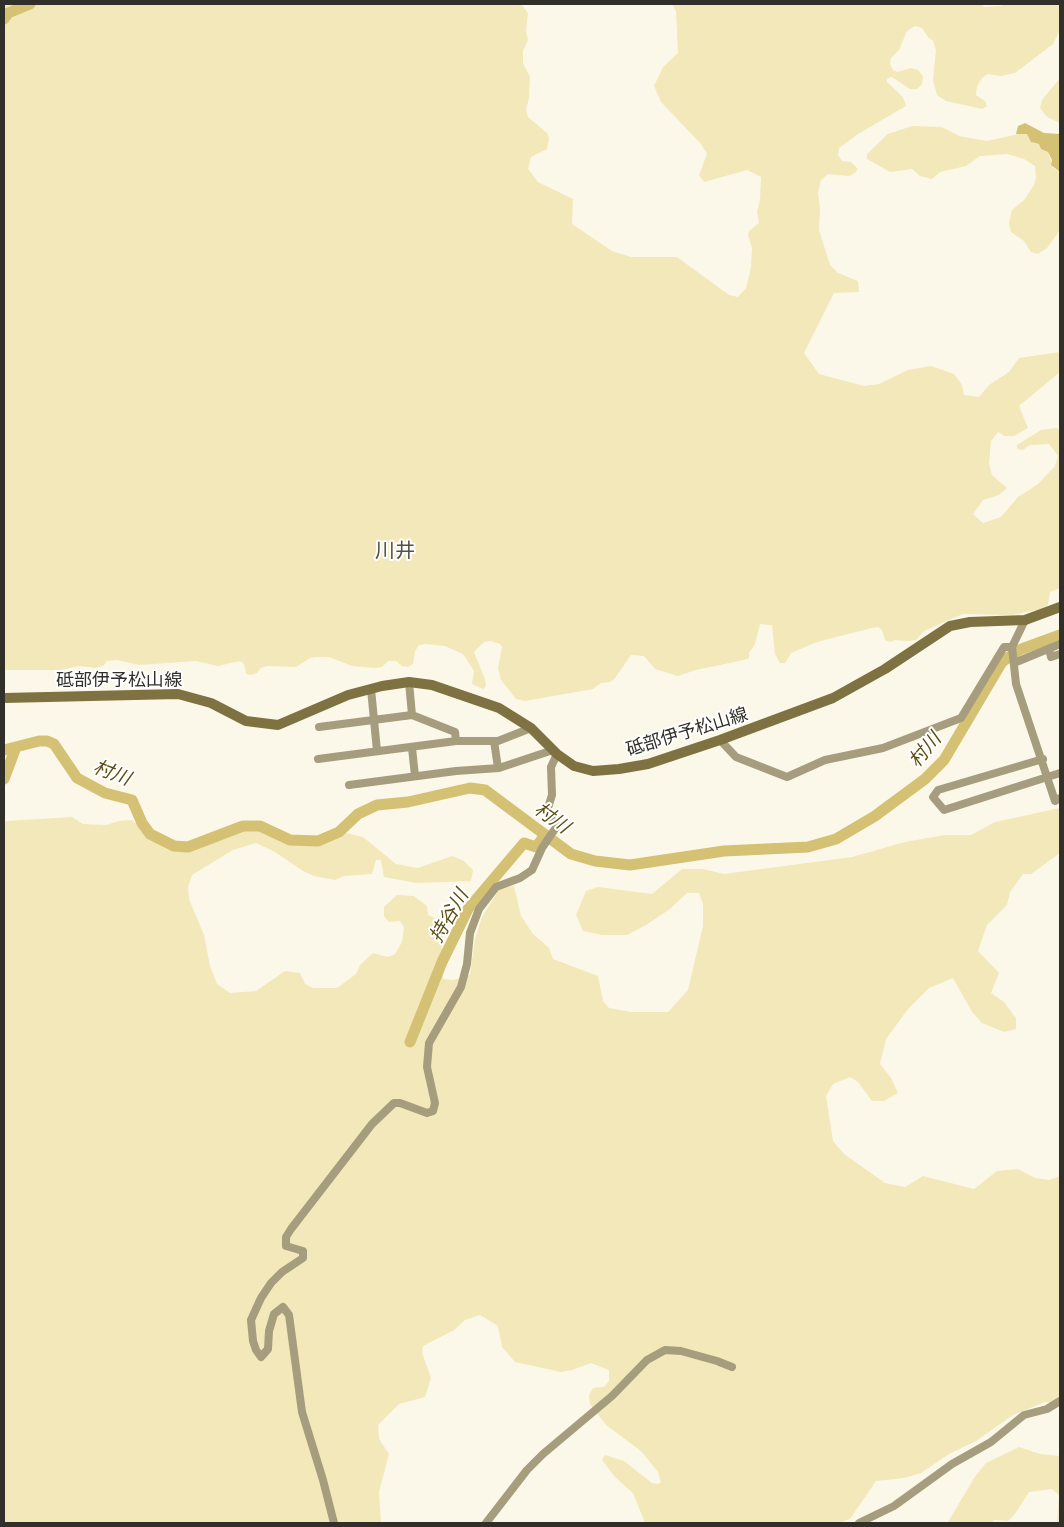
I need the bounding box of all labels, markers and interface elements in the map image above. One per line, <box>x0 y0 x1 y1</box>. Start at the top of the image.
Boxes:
district label: 川井 <box>375 539 415 563</box>
street label: 砥部伊予松山線 <box>56 669 182 691</box>
street label: 砥部伊予松山線 <box>624 703 750 761</box>
water label: 村川 <box>904 728 946 772</box>
water label: 村川 <box>90 756 134 790</box>
water label: 村川 <box>530 798 574 838</box>
water label: 持谷川 <box>425 886 473 946</box>

